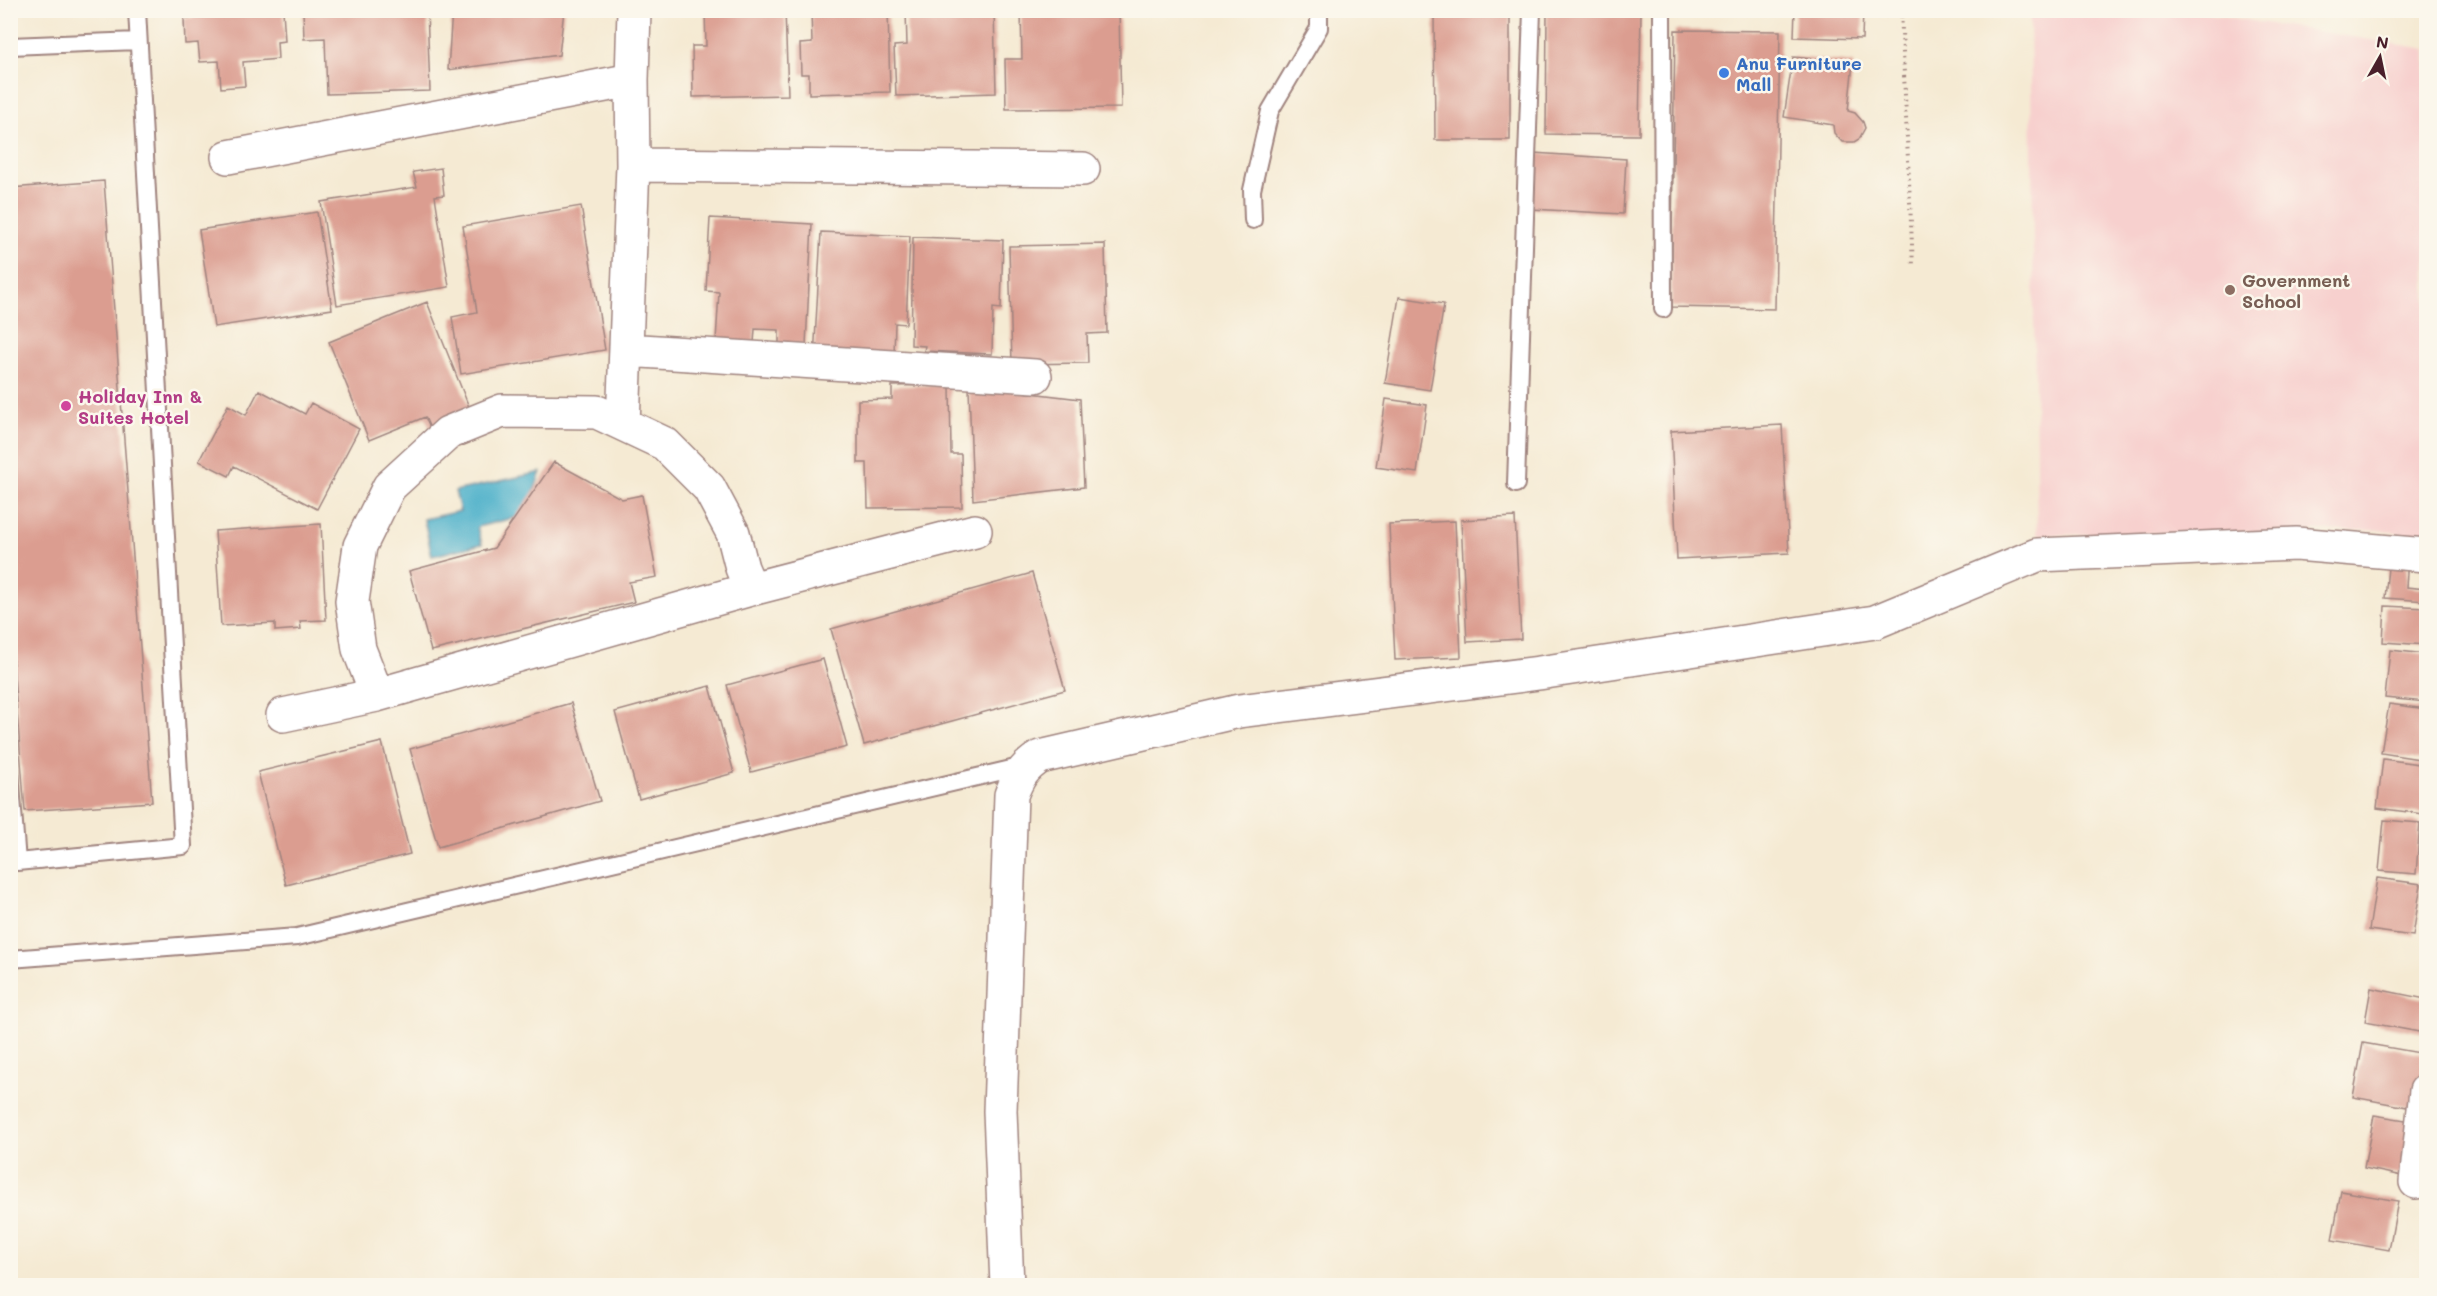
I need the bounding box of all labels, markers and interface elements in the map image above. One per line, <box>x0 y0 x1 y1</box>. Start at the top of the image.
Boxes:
north arrow <box>2350 27 2410 87</box>
text: N <box>2375 30 2390 53</box>
place label: Anu Furniture Mall <box>1736 51 1862 96</box>
marker: Anu Furniture Mall <box>1717 66 1731 80</box>
place label: Government School <box>2242 268 2350 313</box>
marker: Government School <box>2223 283 2237 297</box>
place label: Holiday Inn & Suites Hotel <box>78 384 203 429</box>
marker: Holiday Inn & Suites Hotel <box>59 399 73 413</box>

